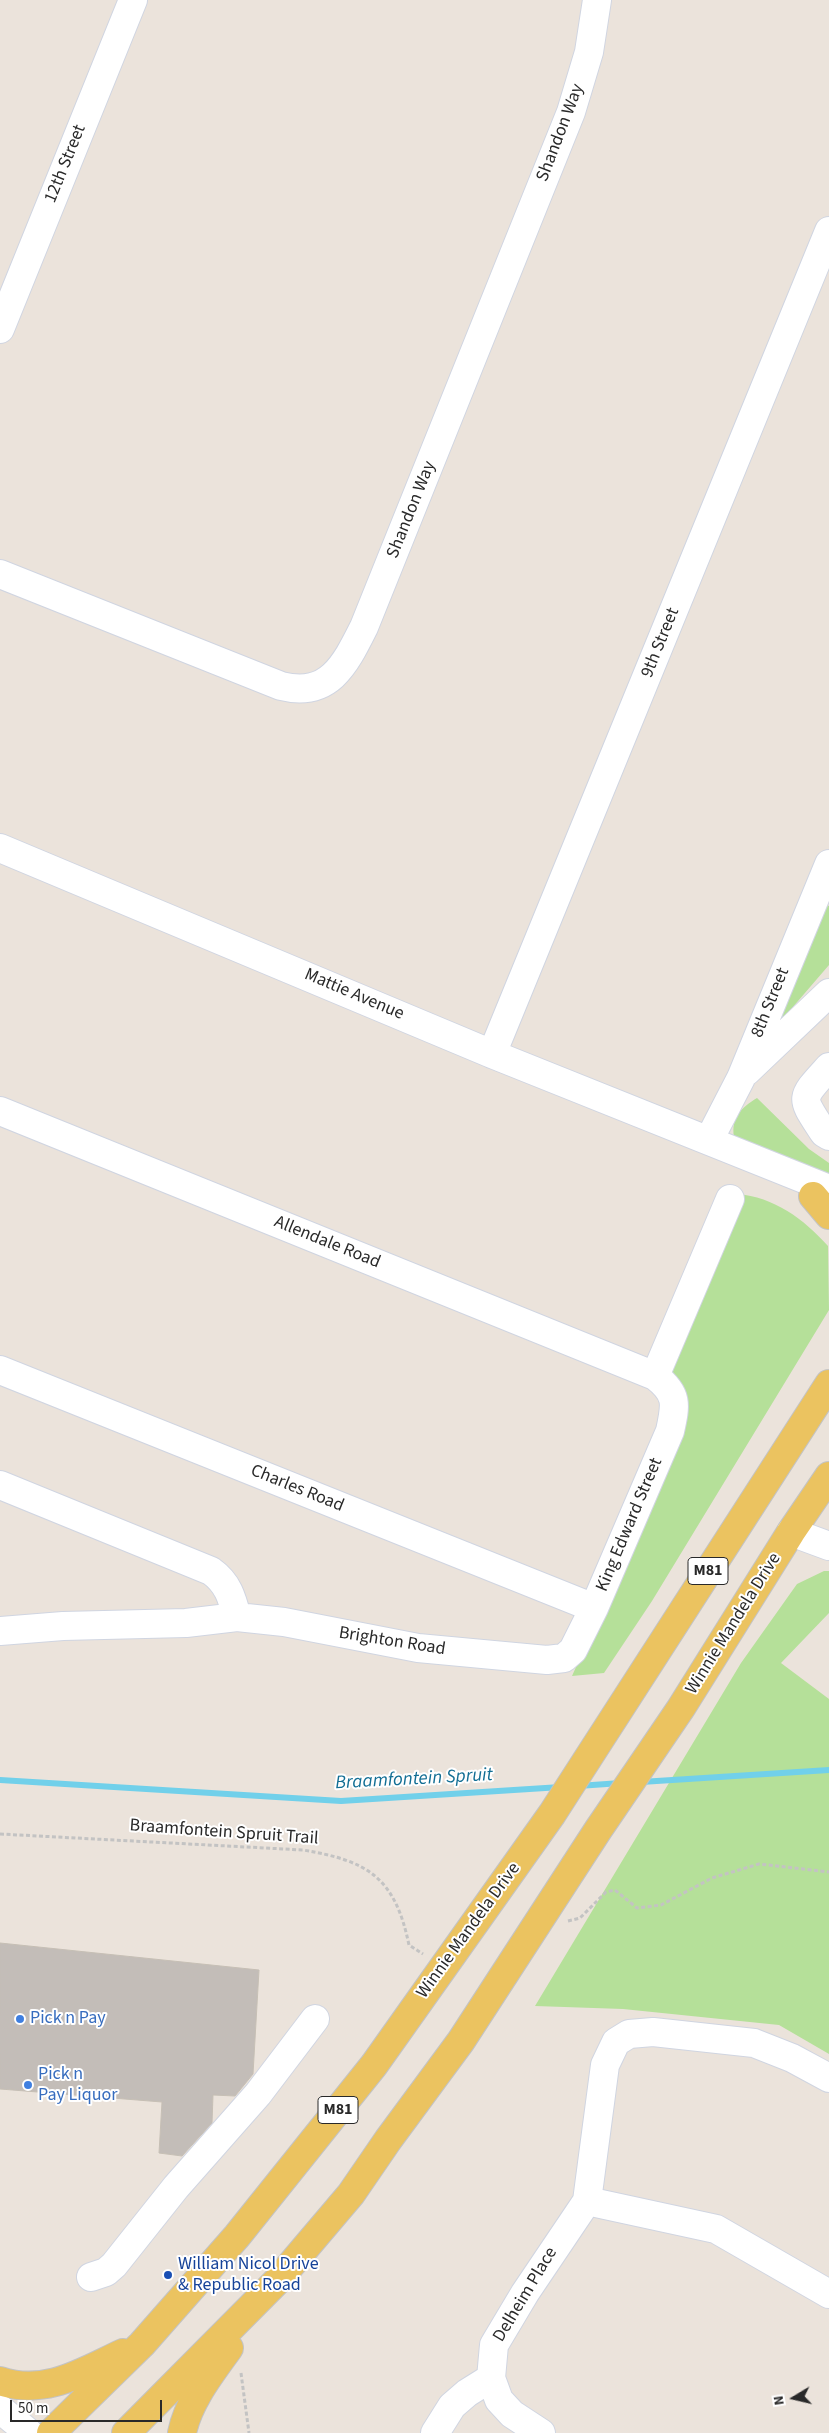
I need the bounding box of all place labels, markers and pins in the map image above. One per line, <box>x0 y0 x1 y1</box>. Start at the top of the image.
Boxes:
place label: Pick n Pay <box>30 2008 106 2030</box>
marker: Pick n Pay <box>14 2013 26 2025</box>
place label: Pick n Pay Liquor <box>38 2064 117 2106</box>
marker: Pick n Pay Liquor <box>22 2079 34 2091</box>
place label: William Nicol Drive & Republic Road <box>178 2254 319 2296</box>
marker: William Nicol Drive & Republic Road <box>162 2269 174 2281</box>

